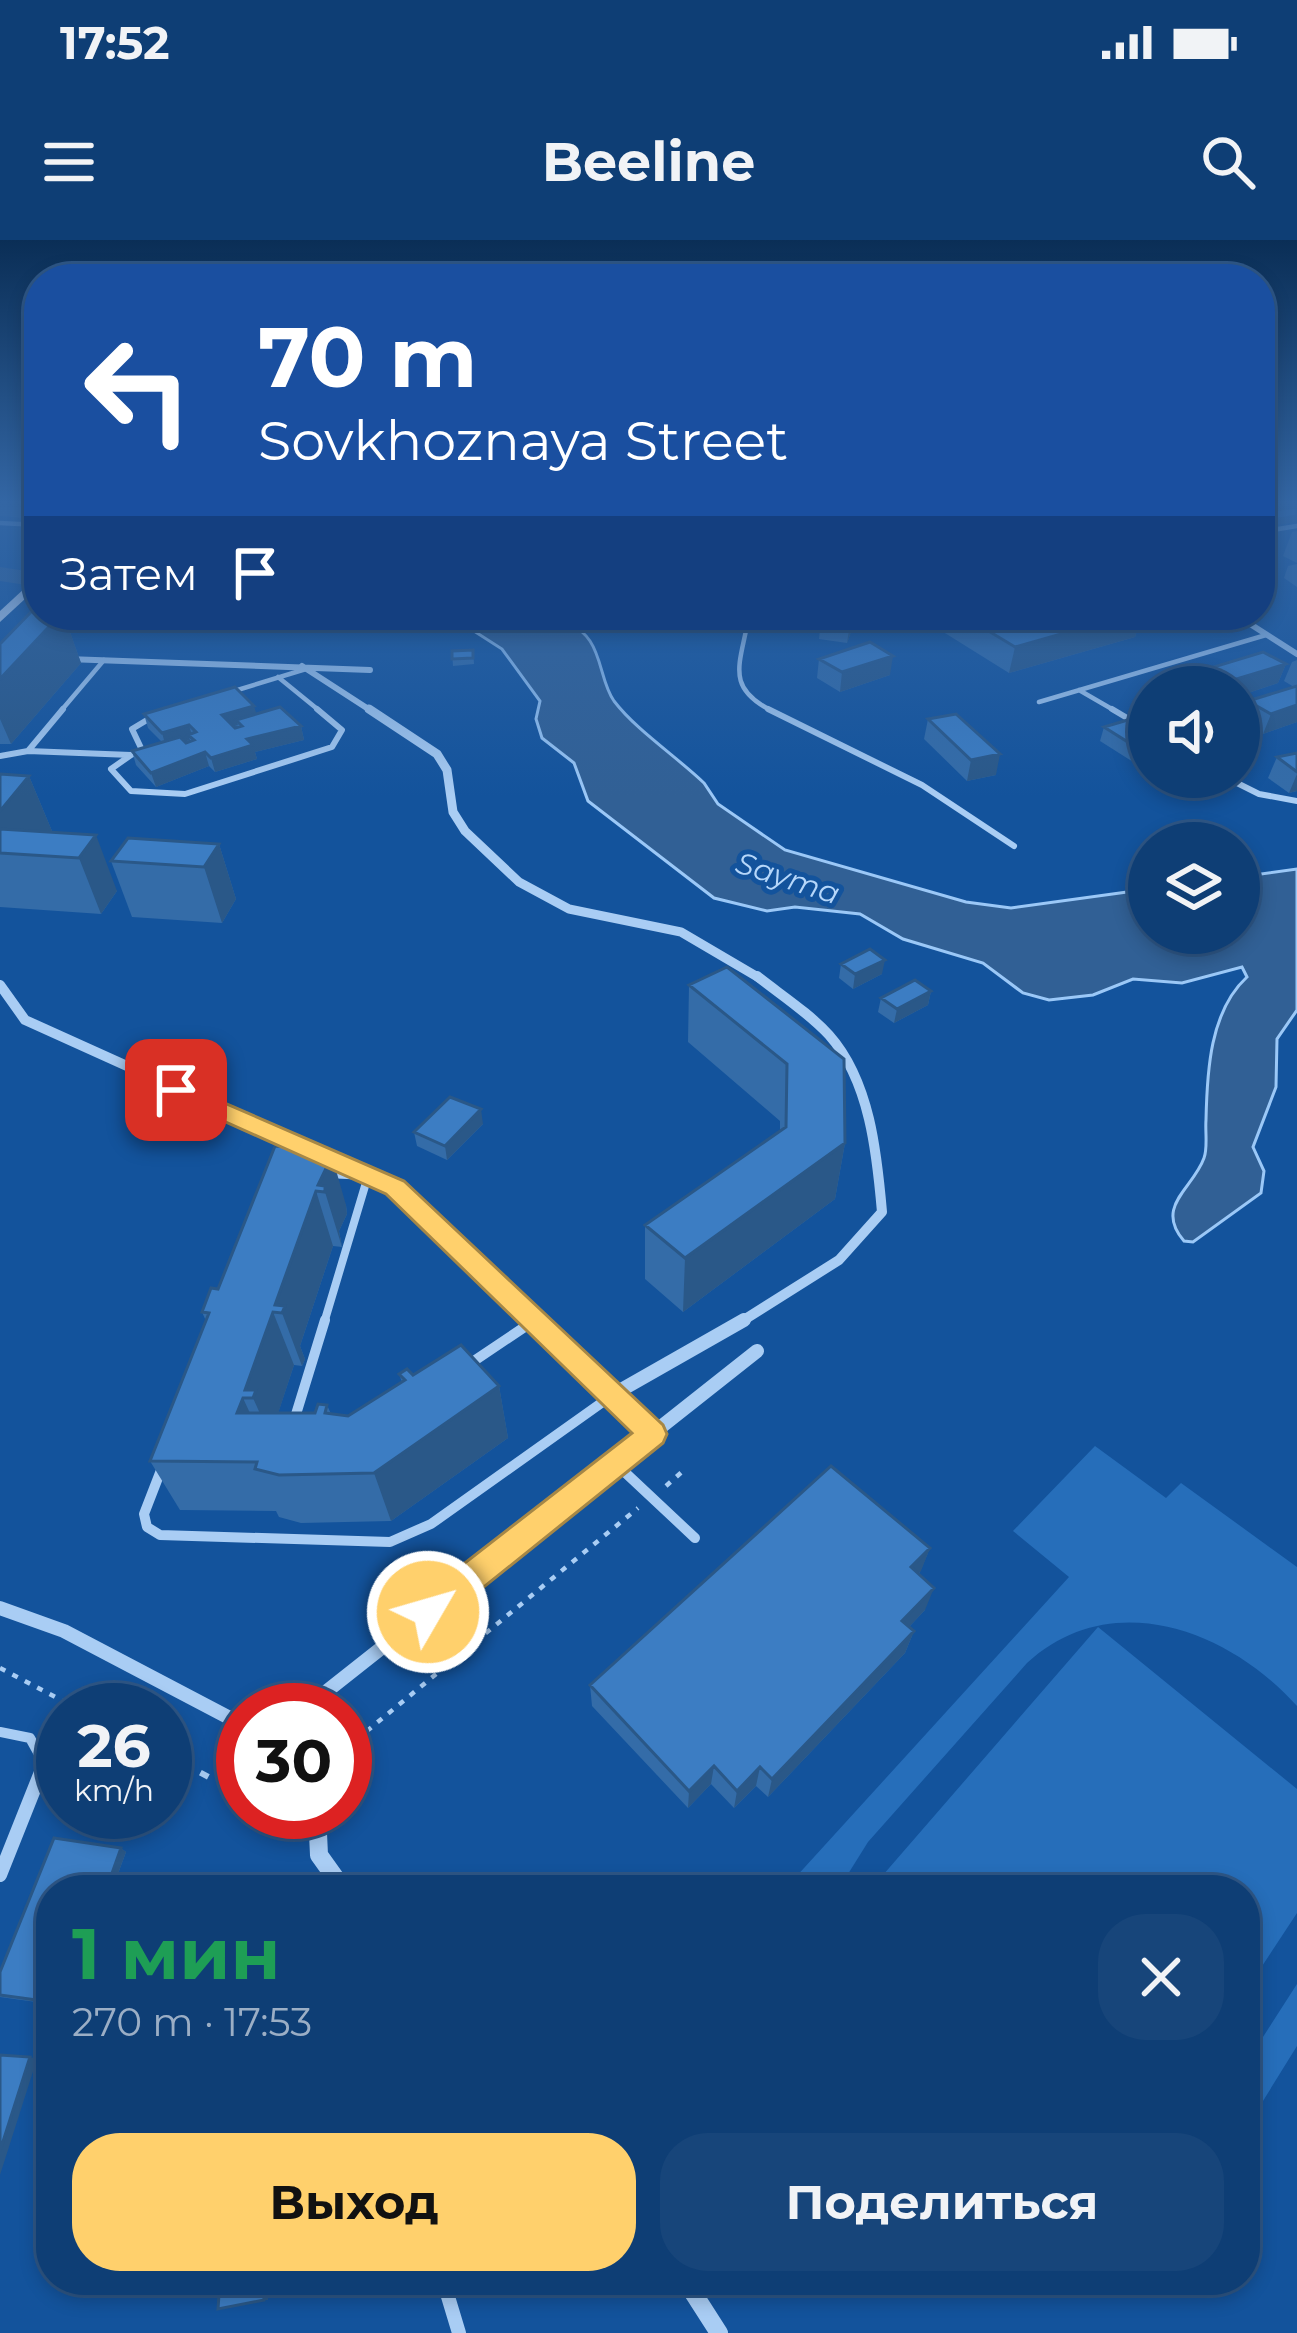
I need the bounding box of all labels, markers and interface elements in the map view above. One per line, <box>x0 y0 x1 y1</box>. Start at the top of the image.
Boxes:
text: 17:52 <box>60 15 170 70</box>
icon: menu <box>36 129 102 195</box>
text: Beeline <box>542 129 755 195</box>
icon: search <box>1195 129 1261 195</box>
text: 70 m <box>258 306 477 408</box>
icon: left <box>60 312 216 468</box>
text: Sovkhoznaya Street <box>258 408 788 474</box>
icon: arrive <box>222 540 288 606</box>
text: Затем <box>60 546 198 601</box>
map controls <box>1128 666 1260 954</box>
button: sound <box>1128 666 1260 798</box>
button: layers <box>1128 822 1260 954</box>
water label: Sayma <box>731 844 845 912</box>
pin <box>125 1039 227 1141</box>
icon: arrive <box>143 1057 209 1123</box>
position arrow <box>365 1549 491 1675</box>
speed limit sign: 30 <box>216 1683 372 1839</box>
text: 26 <box>77 1709 151 1782</box>
text: km/h <box>74 1772 154 1809</box>
text: 1 мин <box>72 1909 280 1997</box>
button: close <box>1098 1914 1224 2040</box>
text: 270 m · 17:53 <box>72 1998 312 2046</box>
button: Выход <box>72 2133 636 2271</box>
button: Поделиться <box>660 2133 1224 2271</box>

